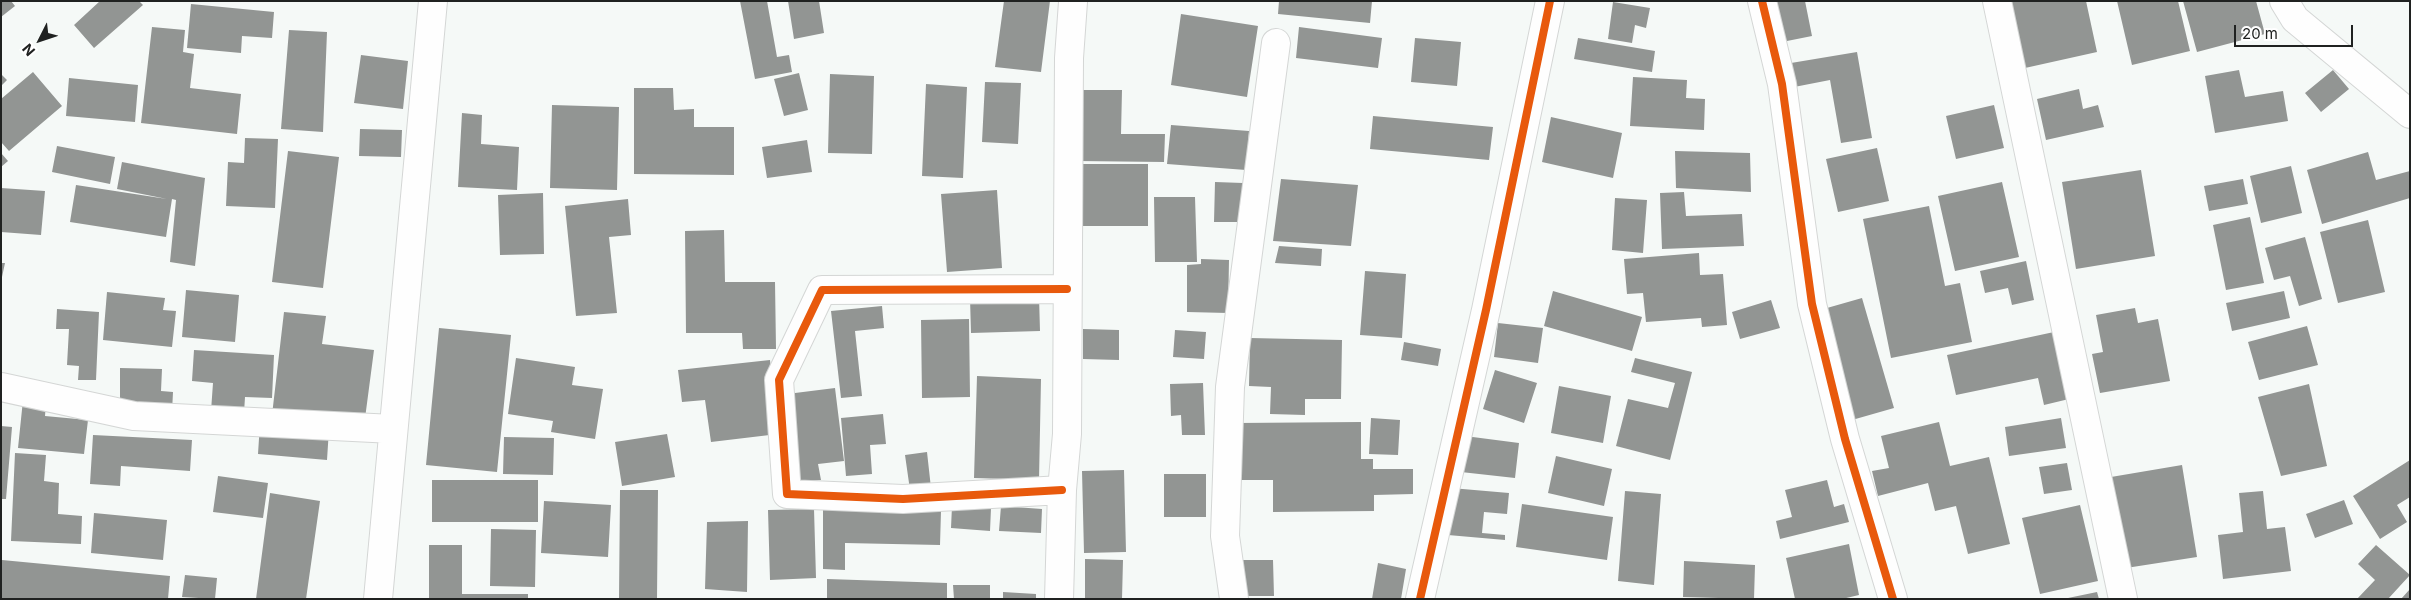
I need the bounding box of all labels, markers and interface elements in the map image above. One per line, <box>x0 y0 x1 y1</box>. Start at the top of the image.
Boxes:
north arrow <box>15 15 65 65</box>
scale bar <box>2236 15 2355 47</box>
text: 20 m <box>2242 24 2278 43</box>
text: N <box>18 41 38 60</box>

